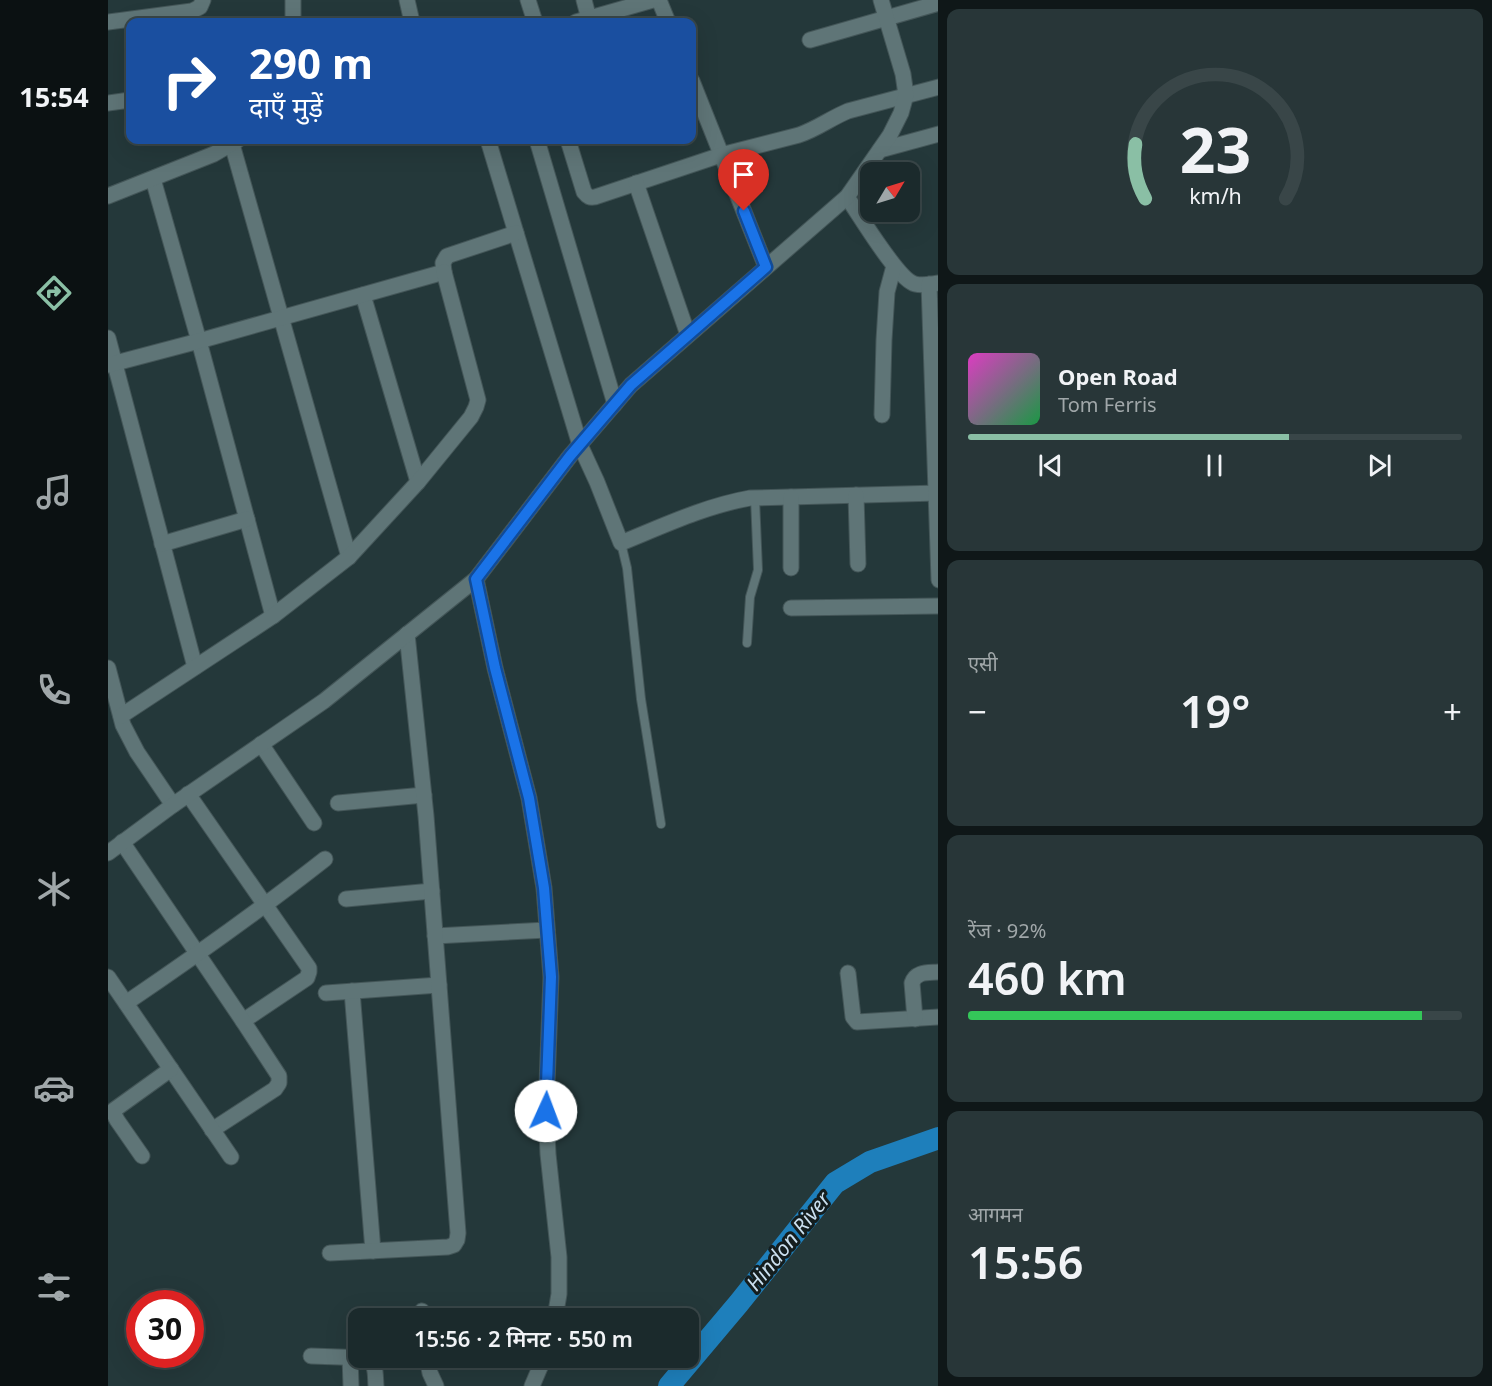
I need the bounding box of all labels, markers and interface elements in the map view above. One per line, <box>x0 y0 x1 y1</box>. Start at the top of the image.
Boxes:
text: 290 m <box>249 34 373 91</box>
icon: right <box>150 42 228 120</box>
text: 15:54 <box>19 78 89 115</box>
text: दाएँ मुड़ें <box>249 88 323 125</box>
text: 23 <box>1179 106 1251 191</box>
pin <box>718 149 769 211</box>
icon: arrive <box>727 158 760 191</box>
north arrow <box>860 162 920 222</box>
map controls <box>860 162 920 222</box>
text: km/h <box>1189 182 1241 211</box>
icon: directions <box>33 272 75 314</box>
text: Open Road <box>1058 361 1178 391</box>
text: Tom Ferris <box>1058 391 1157 418</box>
icon: previous <box>1034 449 1067 482</box>
icon: pause <box>1198 449 1231 482</box>
icon: next <box>1363 449 1396 482</box>
icon: music <box>33 471 75 513</box>
text: एसी <box>968 650 998 677</box>
icon: phone <box>33 669 75 711</box>
text: 19° <box>1180 680 1250 741</box>
text: − <box>968 689 987 734</box>
text: + <box>1443 689 1462 734</box>
icon: climate <box>33 868 75 910</box>
text: रेंज · 92% <box>968 917 1046 944</box>
text: 460 km <box>968 947 1127 1008</box>
icon: car <box>33 1067 75 1109</box>
position arrow <box>514 1079 578 1143</box>
water label: Hindon River <box>739 1184 838 1296</box>
text: आगमन <box>968 1201 1023 1228</box>
text: 15:56 <box>968 1231 1083 1292</box>
icon: filters <box>33 1266 75 1308</box>
speed limit sign: 30 <box>126 1290 204 1368</box>
text: 15:56 · 2 मिनट · 550 m <box>414 1323 633 1353</box>

